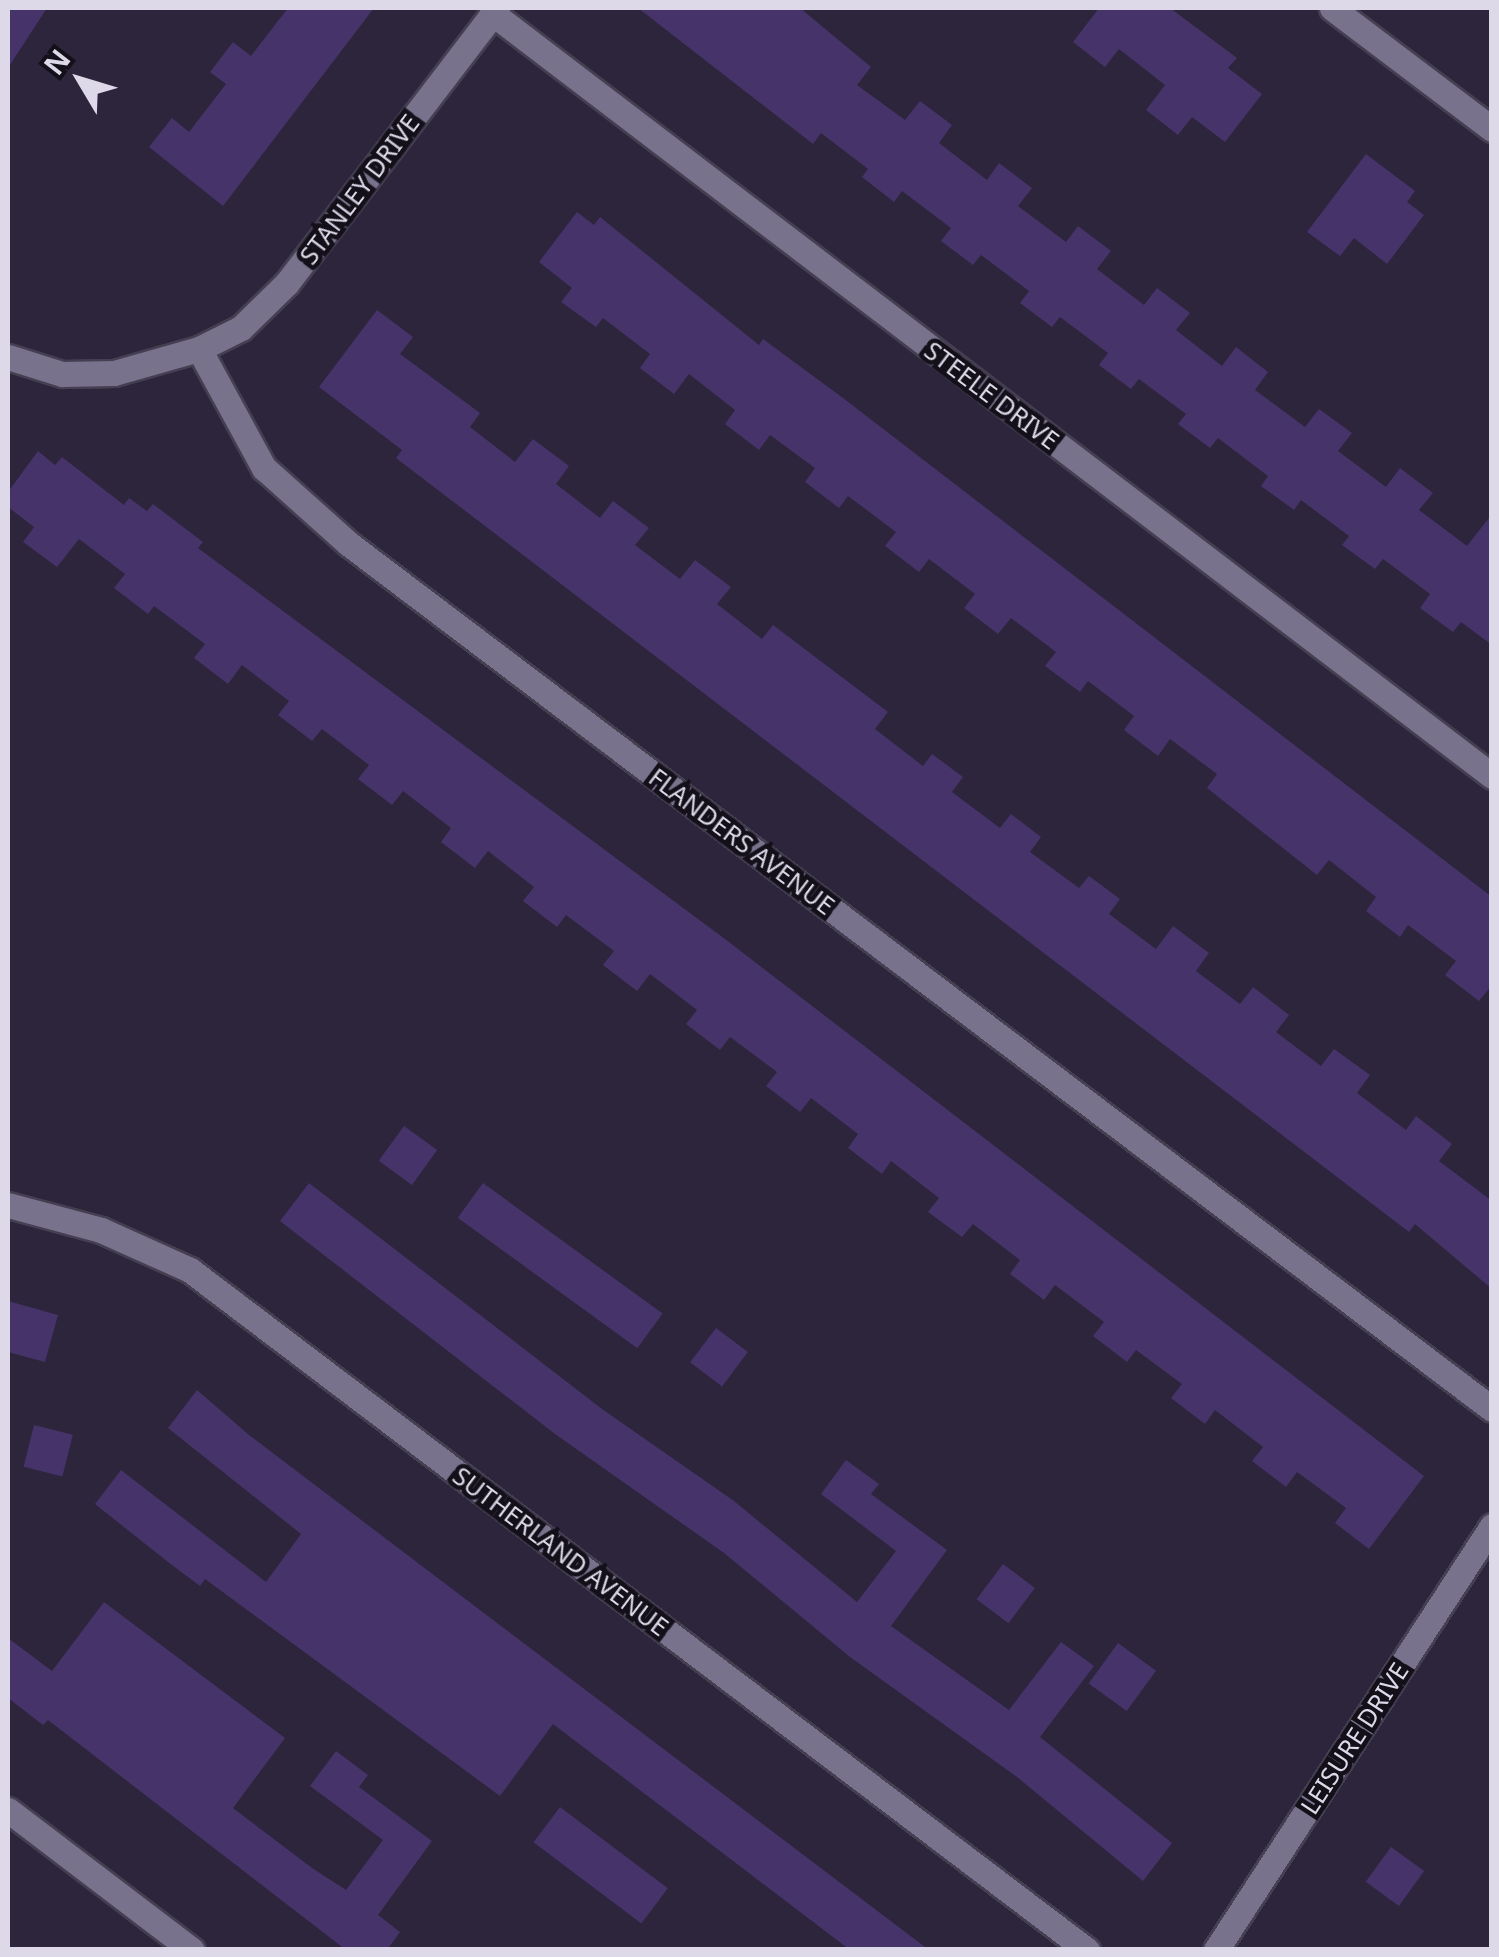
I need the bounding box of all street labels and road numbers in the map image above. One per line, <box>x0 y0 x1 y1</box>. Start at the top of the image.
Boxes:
street label: STANLEY DRIVE <box>293 108 425 270</box>
street label: STEELE DRIVE <box>919 335 1065 455</box>
street label: FLANDERS AVENUE <box>644 762 840 920</box>
street label: SUTHERLAND AVENUE <box>447 1460 675 1642</box>
street label: LEISURE DRIVE <box>1294 1657 1414 1819</box>

